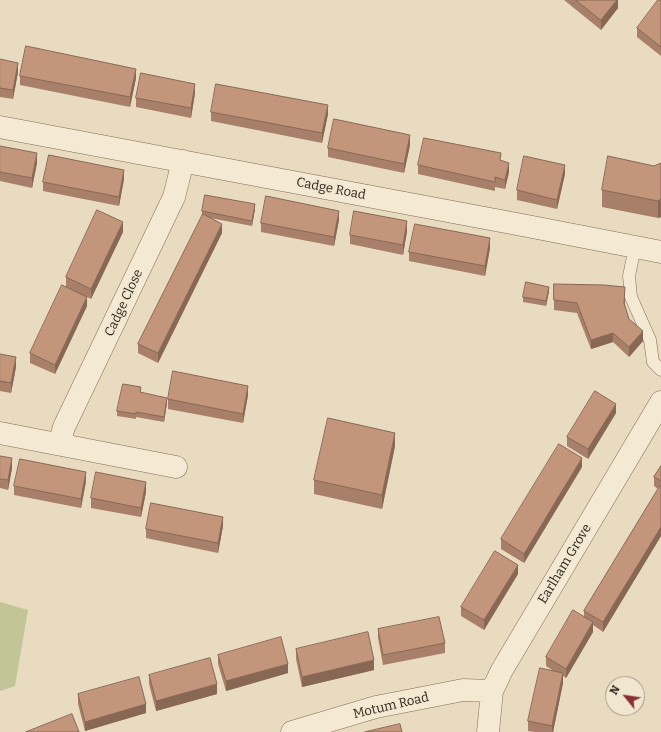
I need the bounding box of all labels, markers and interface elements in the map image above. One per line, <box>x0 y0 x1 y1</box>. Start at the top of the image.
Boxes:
street label: Cadge Road <box>295 175 367 203</box>
street label: Cadge Close <box>102 267 146 339</box>
street label: Earlham Grove <box>535 521 595 607</box>
north arrow <box>605 676 645 716</box>
text: N <box>607 683 623 697</box>
street label: Motum Road <box>352 690 430 722</box>

